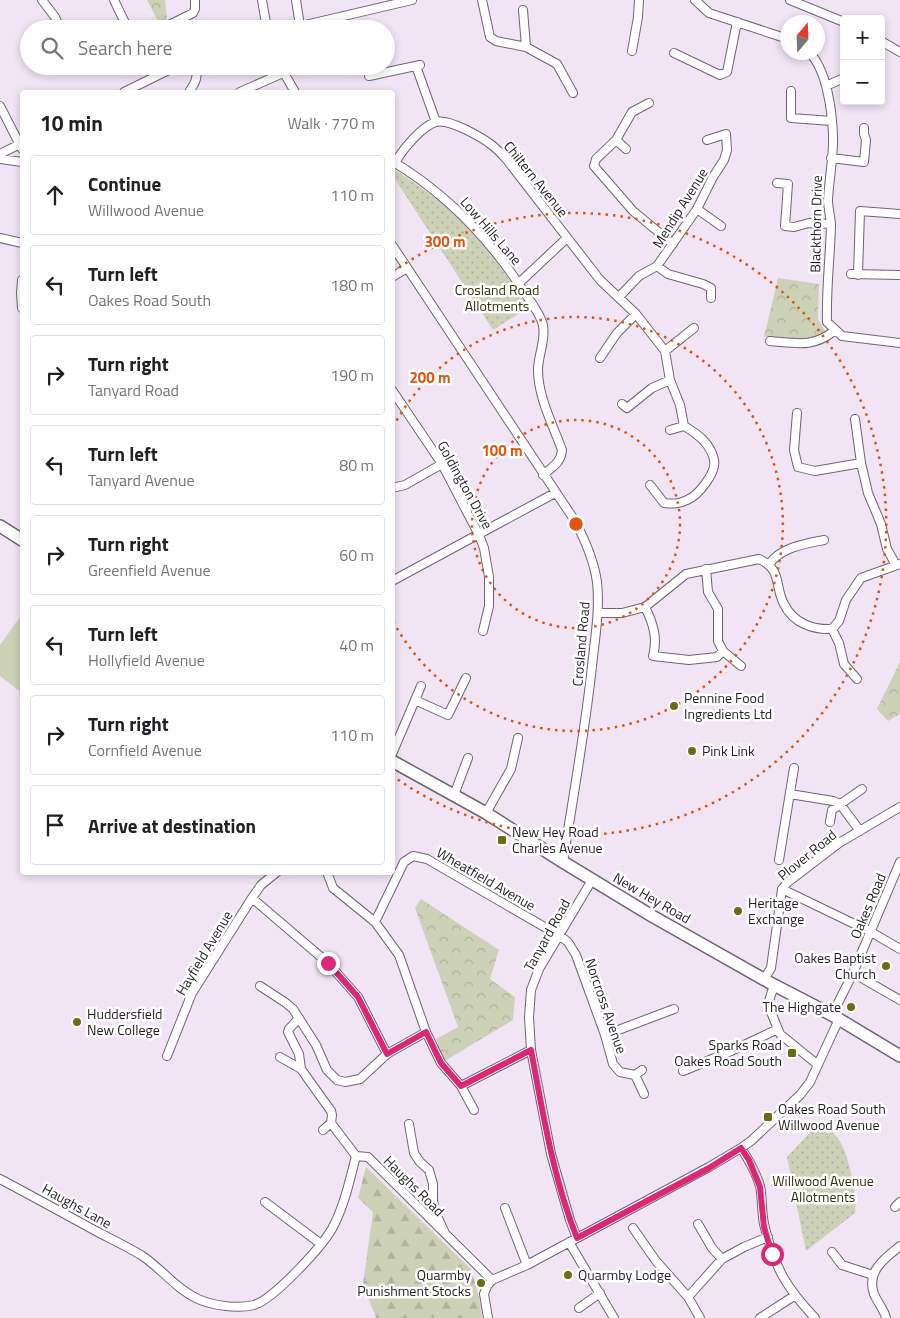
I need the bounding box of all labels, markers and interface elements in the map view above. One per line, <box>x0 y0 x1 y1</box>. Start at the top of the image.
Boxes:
north arrow <box>780 15 825 60</box>
map controls <box>840 15 885 105</box>
button: + <box>840 15 885 60</box>
search box <box>20 20 395 75</box>
text: Search here <box>78 33 172 62</box>
icon: search <box>38 34 66 62</box>
button: − <box>840 60 885 105</box>
text: 10 min <box>40 107 103 139</box>
text: Walk · 770 m <box>287 111 375 135</box>
street label: Chiltern Avenue <box>499 136 574 221</box>
street label: Mendip Avenue <box>647 164 713 252</box>
text: Continue <box>88 169 161 198</box>
street label: Blackthorn Drive <box>804 175 827 273</box>
icon: ahead <box>41 181 69 209</box>
text: 110 m <box>330 183 374 207</box>
street label: Low Hills Lane <box>456 192 527 269</box>
text: Willwood Avenue <box>88 198 204 222</box>
text: 300 m <box>424 230 466 253</box>
text: Turn left <box>88 259 158 288</box>
icon: left <box>41 271 69 299</box>
text: 180 m <box>330 273 374 297</box>
park label: Crosland Road Allotments <box>455 279 539 316</box>
text: Oakes Road South <box>88 288 211 312</box>
text: Turn right <box>88 349 169 378</box>
icon: right <box>41 361 69 389</box>
text: 190 m <box>330 363 374 387</box>
text: 200 m <box>409 366 451 389</box>
text: Tanyard Road <box>88 378 179 402</box>
street label: Goldington Drive <box>433 437 498 533</box>
text: Turn left <box>88 439 158 468</box>
text: 100 m <box>481 439 523 462</box>
icon: left <box>41 451 69 479</box>
text: 80 m <box>339 453 374 477</box>
text: Tanyard Avenue <box>88 468 194 492</box>
centre of rings <box>567 515 585 533</box>
text: Turn right <box>88 529 169 558</box>
icon: right <box>41 541 69 569</box>
text: 60 m <box>339 543 374 567</box>
text: Greenfield Avenue <box>88 558 211 582</box>
street label: Crosland Road <box>566 601 595 687</box>
text: Turn left <box>88 619 158 648</box>
icon: left <box>41 631 69 659</box>
text: 40 m <box>339 633 374 657</box>
text: Hollyfield Avenue <box>88 648 205 672</box>
place label: Pennine Food Ingredients Ltd <box>684 687 772 724</box>
marker: Pennine Food Ingredients Ltd <box>668 700 680 712</box>
text: Turn right <box>88 709 169 738</box>
icon: right <box>41 721 69 749</box>
text: 110 m <box>330 723 374 747</box>
text: Cornfield Avenue <box>88 738 202 762</box>
place label: Pink Link <box>702 740 755 761</box>
marker: Pink Link <box>686 745 698 757</box>
icon: arrive <box>41 811 69 839</box>
text: Arrive at destination <box>88 811 256 840</box>
place label: New Hey Road Charles Avenue <box>512 821 603 858</box>
street label: Plover Road <box>773 824 841 885</box>
marker: New Hey Road Charles Avenue <box>496 834 508 846</box>
street label: Wheatfield Avenue <box>433 842 540 915</box>
street label: New Hey Road <box>609 867 695 928</box>
street label: Oakes Road <box>844 870 891 942</box>
place label: Heritage Exchange <box>748 892 804 929</box>
street label: Tanyard Road <box>518 895 575 975</box>
marker: Heritage Exchange <box>732 905 744 917</box>
street label: Hayfield Avenue <box>170 906 237 999</box>
place label: Oakes Baptist Church <box>794 947 876 984</box>
route end <box>317 952 340 975</box>
street label: Norcross Avenue <box>580 955 633 1056</box>
marker: Oakes Baptist Church <box>880 960 892 972</box>
place label: The Highgate <box>763 996 841 1017</box>
marker: The Highgate <box>845 1001 857 1013</box>
place label: Huddersfield New College <box>87 1003 163 1040</box>
marker: Huddersfield New College <box>71 1016 83 1028</box>
place label: Sparks Road Oakes Road South <box>674 1034 782 1071</box>
marker: Sparks Road Oakes Road South <box>786 1047 798 1059</box>
place label: Oakes Road South Willwood Avenue <box>778 1098 886 1135</box>
marker: Oakes Road South Willwood Avenue <box>762 1111 774 1123</box>
street label: Haughs Road <box>379 1150 450 1221</box>
park label: Willwood Avenue Allotments <box>772 1170 874 1207</box>
street label: Haughs Lane <box>39 1178 116 1233</box>
route start <box>761 1243 784 1266</box>
place label: Quarmby Punishment Stocks <box>357 1264 471 1301</box>
place label: Quarmby Lodge <box>578 1264 671 1285</box>
marker: Quarmby Lodge <box>562 1269 574 1281</box>
marker: Quarmby Punishment Stocks <box>475 1277 487 1289</box>

